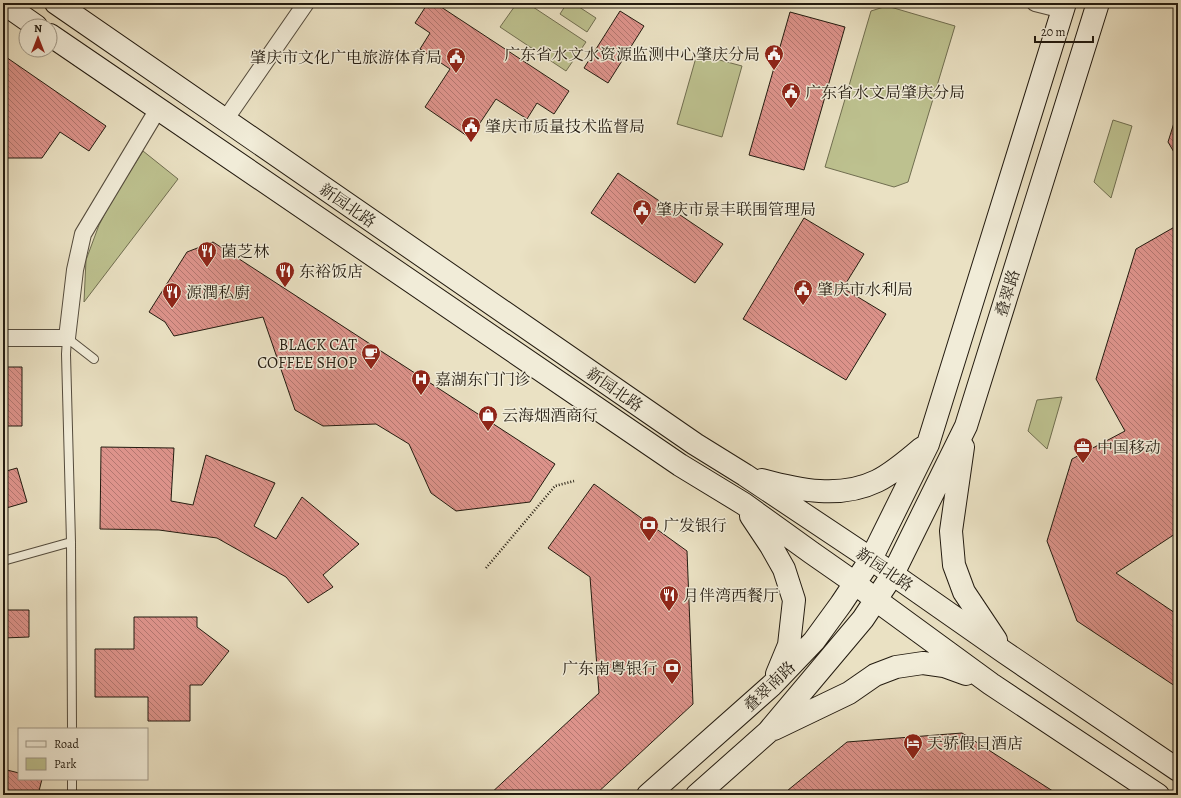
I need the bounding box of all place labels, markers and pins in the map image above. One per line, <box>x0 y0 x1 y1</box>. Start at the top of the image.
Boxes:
public building icon: 广东省水文水资源监测中心肇庆分局 <box>763 43 785 71</box>
place label: 广东省水文水资源监测中心肇庆分局 <box>504 44 760 66</box>
public building icon: 肇庆市文化广电旅游体育局 <box>445 46 467 74</box>
place label: 肇庆市文化广电旅游体育局 <box>250 47 442 69</box>
public building icon: 广东省水文局肇庆分局 <box>780 81 802 109</box>
place label: 广东省水文局肇庆分局 <box>805 82 965 104</box>
public building icon: 肇庆市质量技术监督局 <box>460 115 482 143</box>
place label: 肇庆市质量技术监督局 <box>485 116 645 138</box>
public building icon: 肇庆市景丰联围管理局 <box>631 198 653 226</box>
place label: 肇庆市景丰联围管理局 <box>656 199 816 221</box>
restaurant icon: 菌芝林 <box>196 240 218 268</box>
place label: 菌芝林 <box>221 241 270 263</box>
restaurant icon: 东裕饭店 <box>274 260 296 288</box>
place label: 东裕饭店 <box>299 261 363 283</box>
public building icon: 肇庆市水利局 <box>792 278 814 306</box>
place label: 肇庆市水利局 <box>817 279 913 301</box>
restaurant icon: 源潤私廚 <box>161 281 183 309</box>
place label: 源潤私廚 <box>186 282 250 304</box>
place label: BLACK CAT COFFEE SHOP <box>257 334 357 374</box>
cafe icon: BLACK CAT COFFEE SHOP <box>360 342 382 370</box>
hospital icon: 嘉湖东门门诊 <box>410 368 432 396</box>
place label: 嘉湖东门门诊 <box>435 369 531 391</box>
shop icon: 云海烟酒商行 <box>477 404 499 432</box>
place label: 云海烟酒商行 <box>502 405 598 427</box>
office icon: 中国移动 <box>1072 436 1094 464</box>
place label: 中国移动 <box>1097 437 1161 459</box>
bank icon: 广发银行 <box>638 514 660 542</box>
place label: 广发银行 <box>663 515 727 537</box>
restaurant icon: 月伴湾西餐厅 <box>658 584 680 612</box>
place label: 月伴湾西餐厅 <box>683 585 779 607</box>
bank icon: 广东南粤银行 <box>661 657 683 685</box>
place label: 广东南粤银行 <box>562 658 658 680</box>
hotel icon: 天骄假日酒店 <box>902 732 924 760</box>
place label: 天骄假日酒店 <box>927 733 1023 755</box>

